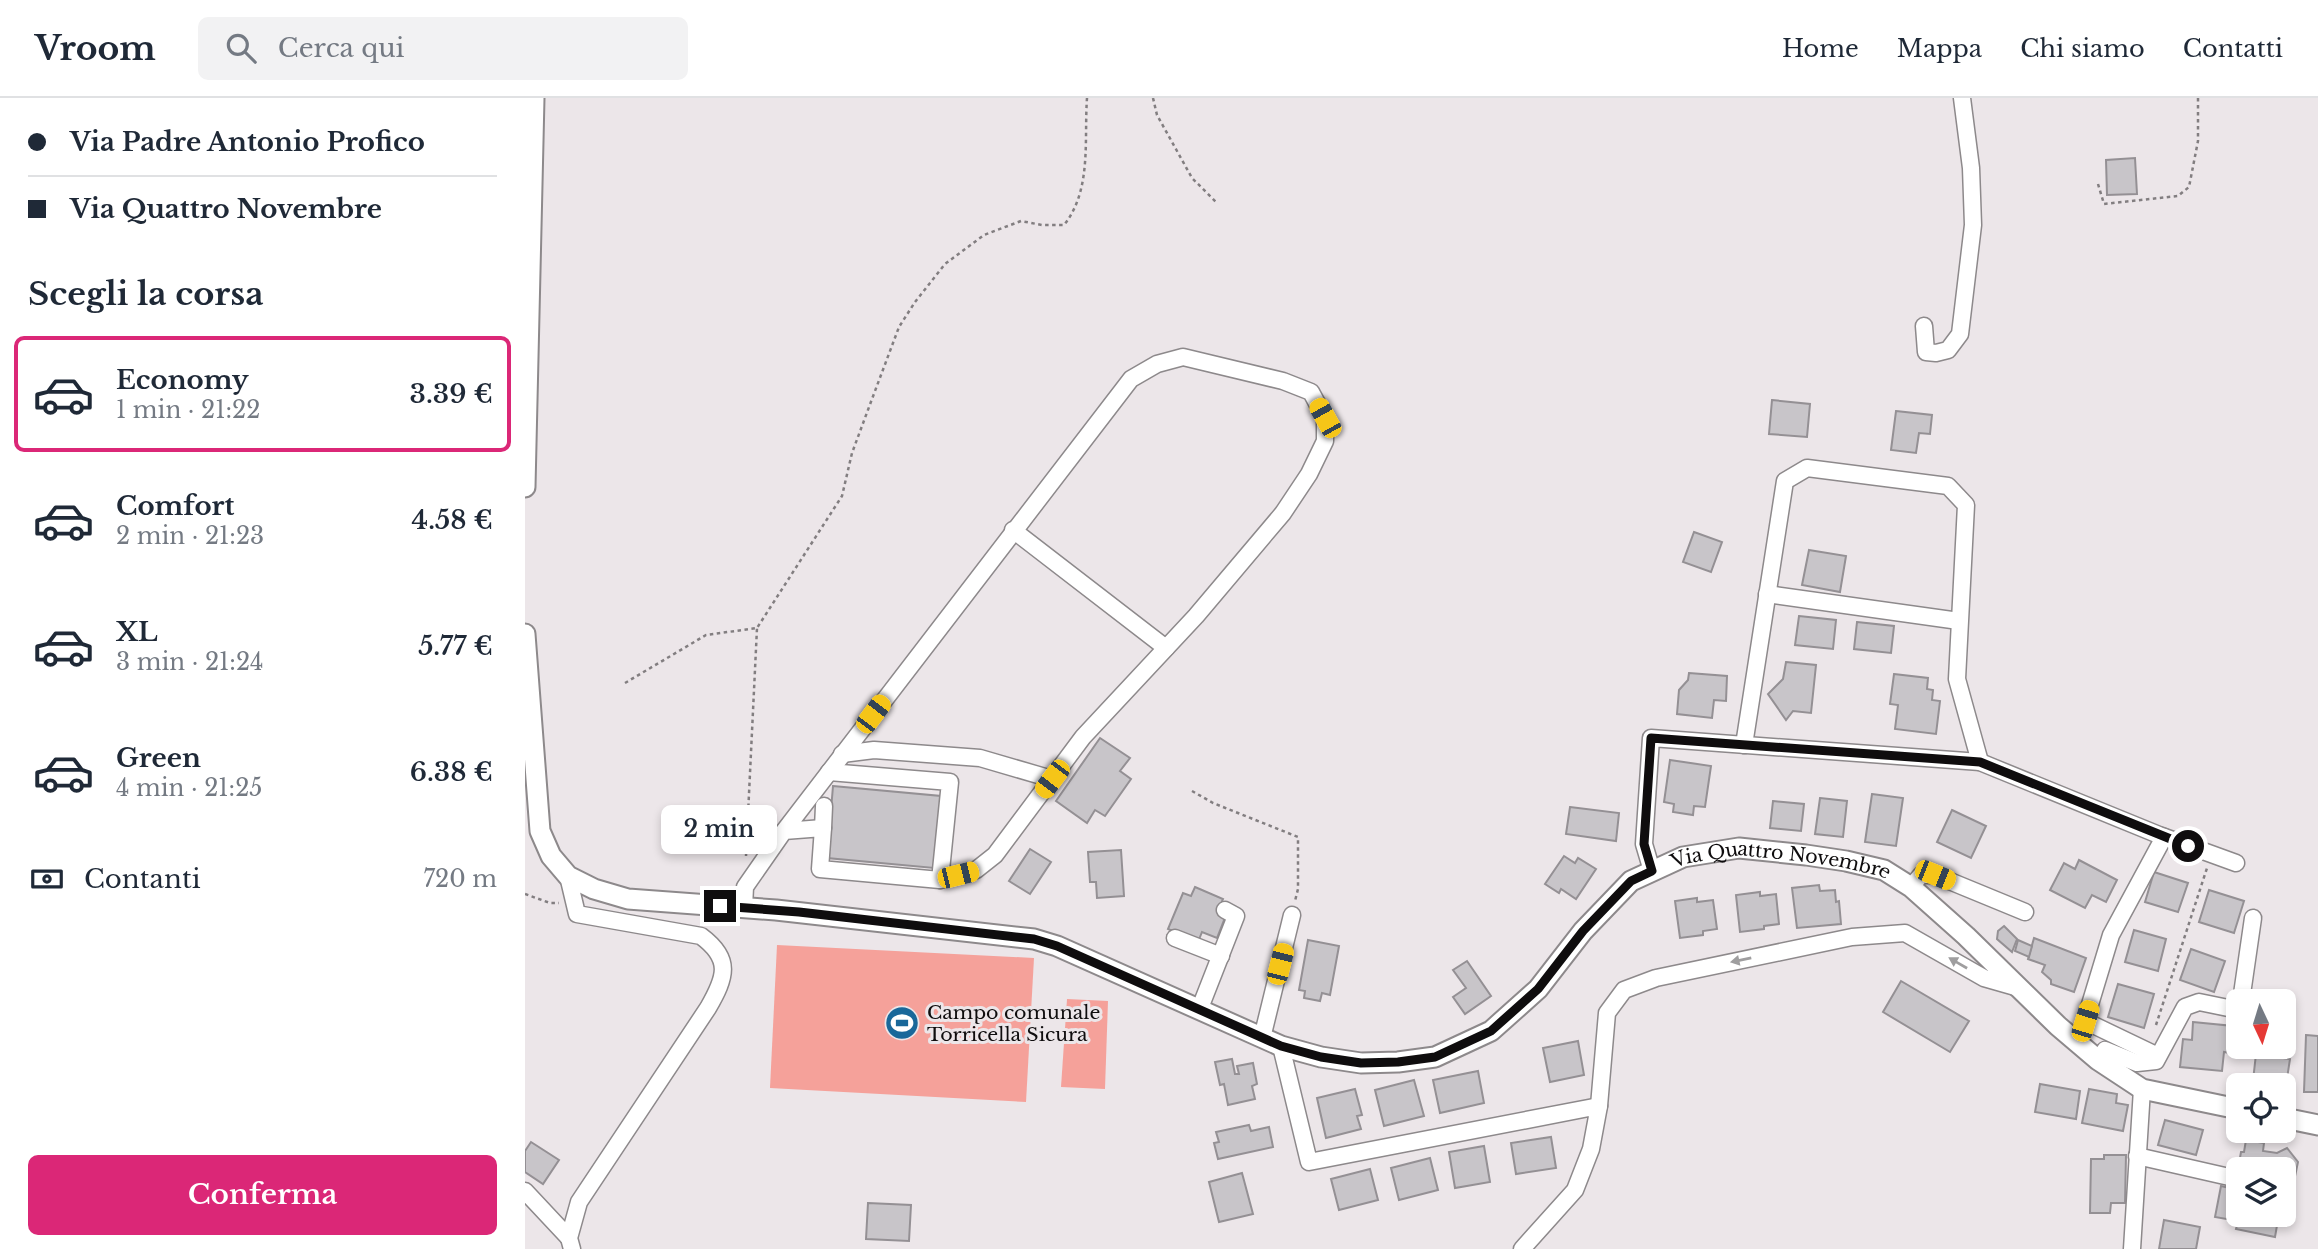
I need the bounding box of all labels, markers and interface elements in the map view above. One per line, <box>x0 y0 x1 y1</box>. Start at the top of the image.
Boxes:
search box <box>198 17 688 80</box>
text: Vroom <box>35 28 156 69</box>
icon: search <box>222 29 260 67</box>
text: Cerca qui <box>278 32 404 64</box>
text: Home <box>1782 34 1859 63</box>
text: Mappa <box>1897 34 1982 63</box>
text: Chi siamo <box>2020 34 2145 63</box>
text: Contatti <box>2183 34 2283 63</box>
text: Via Padre Antonio Profico <box>70 126 425 158</box>
text: Via Quattro Novembre <box>70 193 382 225</box>
text: Scegli la corsa <box>28 274 264 314</box>
icon: car <box>32 363 95 426</box>
text: Economy <box>116 364 249 396</box>
text: 3.39 € <box>410 378 493 410</box>
car <box>1306 395 1345 441</box>
text: 1 min · 21:22 <box>116 396 260 424</box>
icon: car <box>32 489 95 552</box>
text: Comfort <box>116 490 234 522</box>
text: 4.58 € <box>412 504 493 536</box>
text: 2 min · 21:23 <box>116 522 264 550</box>
icon: car <box>32 615 95 678</box>
text: XL <box>116 616 158 648</box>
text: 5.77 € <box>418 630 493 662</box>
text: 3 min · 21:24 <box>116 648 264 676</box>
car <box>852 691 895 737</box>
icon: car <box>32 741 95 804</box>
text: Green <box>116 742 201 774</box>
text: 6.38 € <box>410 756 493 788</box>
car <box>1031 756 1074 802</box>
text: 4 min · 21:25 <box>116 774 262 802</box>
callout: 2 min <box>662 804 778 854</box>
text: 2 min <box>684 815 754 843</box>
route start <box>2172 830 2204 862</box>
street label: Via Quattro Novembre <box>1666 837 1896 884</box>
car <box>1912 857 1959 893</box>
icon: cash <box>28 860 66 898</box>
car <box>936 860 981 890</box>
text: Contanti <box>84 863 201 895</box>
text: 720 m <box>424 865 497 893</box>
route end <box>704 890 736 922</box>
car <box>1265 941 1296 987</box>
one-way arrow <box>1730 954 1752 965</box>
one-way arrow <box>1948 957 1968 969</box>
north arrow <box>2226 989 2296 1059</box>
map controls <box>2226 989 2296 1227</box>
car <box>2069 998 2102 1044</box>
place label: Campo comunale Torricella Sicura <box>927 1001 1100 1046</box>
sports icon: Campo comunale Torricella Sicura <box>883 1004 921 1042</box>
button: locate <box>2226 1073 2296 1143</box>
button: Conferma <box>28 1155 497 1235</box>
button: layers <box>2226 1157 2296 1227</box>

